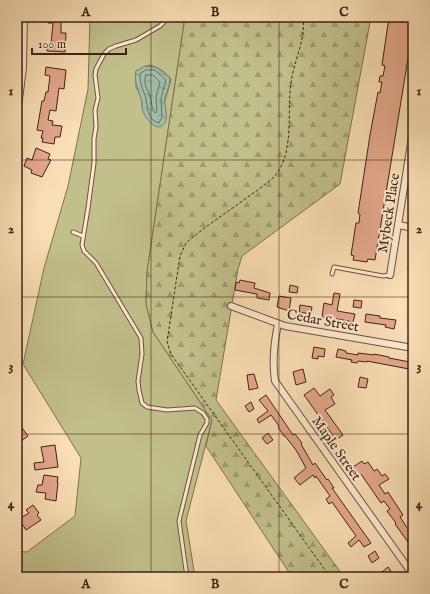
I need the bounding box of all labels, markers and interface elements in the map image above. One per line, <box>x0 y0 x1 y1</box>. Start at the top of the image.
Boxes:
text: A <box>81 4 92 21</box>
text: B <box>211 4 220 21</box>
text: C <box>339 4 349 21</box>
scale bar <box>32 30 126 56</box>
text: 100 m <box>38 37 66 52</box>
text: 1 <box>9 83 14 100</box>
text: 1 <box>417 83 422 100</box>
street label: Mybeck Place <box>374 171 404 254</box>
text: 2 <box>8 221 14 238</box>
text: 2 <box>416 221 422 238</box>
street label: Cedar Street <box>285 306 360 336</box>
text: 3 <box>9 358 14 375</box>
text: 3 <box>417 358 422 375</box>
street label: Maple Street <box>307 413 365 485</box>
text: 4 <box>8 496 15 513</box>
text: 4 <box>416 496 423 513</box>
text: A <box>81 576 92 593</box>
text: B <box>211 576 220 593</box>
text: C <box>339 576 349 593</box>

